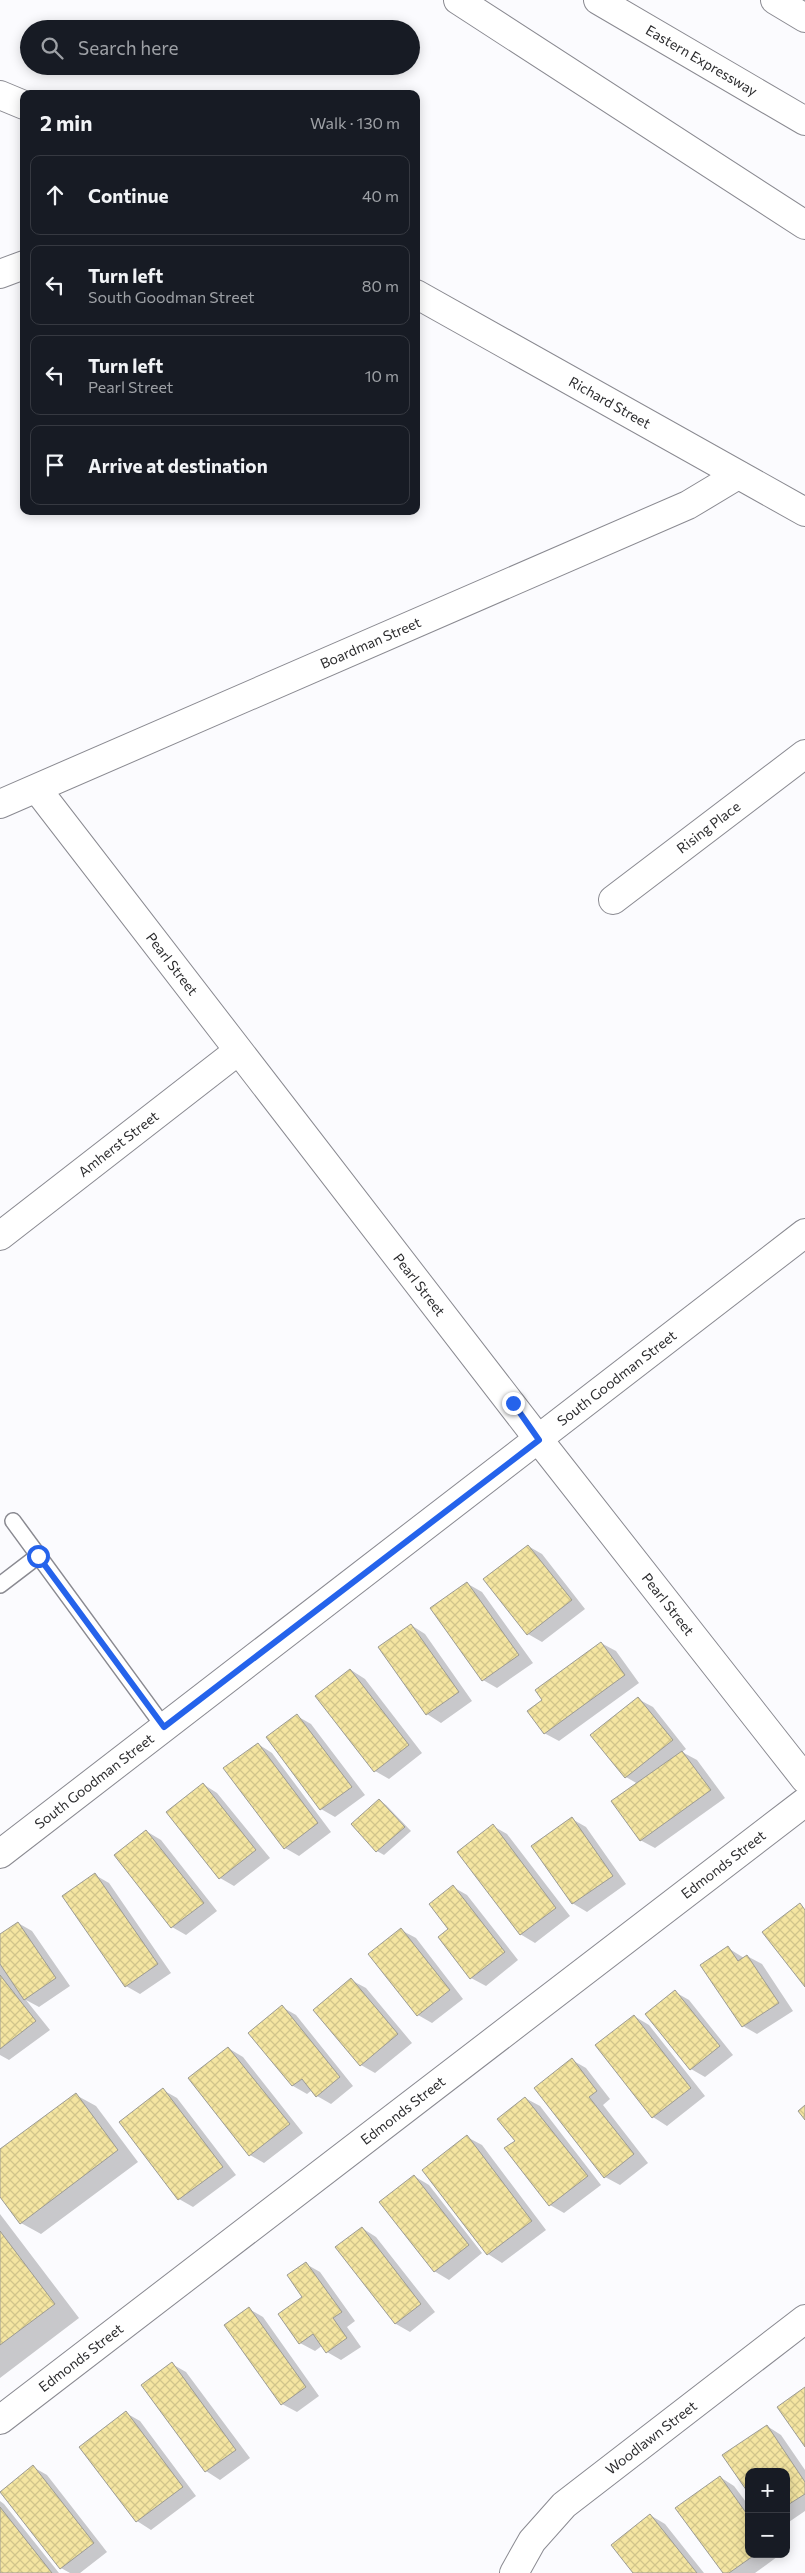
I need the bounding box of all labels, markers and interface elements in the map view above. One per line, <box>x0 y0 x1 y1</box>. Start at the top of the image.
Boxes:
search box <box>20 20 420 75</box>
street label: Eastern Expressway <box>643 21 761 99</box>
icon: search <box>38 34 66 62</box>
text: Search here <box>78 36 178 59</box>
text: 2 min <box>40 110 92 135</box>
text: Walk · 130 m <box>310 113 400 132</box>
icon: ahead <box>41 181 69 209</box>
text: Continue <box>88 184 168 207</box>
text: 40 m <box>362 186 399 205</box>
text: Turn left <box>88 264 163 287</box>
icon: left <box>41 271 69 299</box>
text: 80 m <box>362 276 399 295</box>
text: South Goodman Street <box>88 287 255 306</box>
text: Turn left <box>88 354 163 377</box>
icon: left <box>41 361 69 389</box>
text: 10 m <box>365 366 399 385</box>
street label: Richard Street <box>566 372 654 432</box>
text: Pearl Street <box>88 377 173 396</box>
icon: arrive <box>41 451 69 479</box>
text: Arrive at destination <box>88 454 268 477</box>
street label: Boardman Street <box>317 613 424 672</box>
street label: Rising Place <box>673 797 743 857</box>
street label: Pearl Street <box>143 929 202 999</box>
street label: Amherst Street <box>75 1107 162 1180</box>
street label: Pearl Street <box>390 1250 449 1319</box>
street label: South Goodman Street <box>554 1326 680 1429</box>
route end <box>502 1392 525 1415</box>
route start <box>27 1545 50 1568</box>
street label: Pearl Street <box>639 1569 698 1639</box>
street label: South Goodman Street <box>31 1729 157 1832</box>
street label: Edmonds Street <box>678 1826 769 1902</box>
street label: Edmonds Street <box>357 2072 448 2148</box>
street label: Edmonds Street <box>35 2320 126 2395</box>
street label: Woodlawn Street <box>602 2397 700 2478</box>
map controls <box>745 2468 790 2558</box>
button: + <box>745 2468 790 2513</box>
button: − <box>745 2513 790 2558</box>

